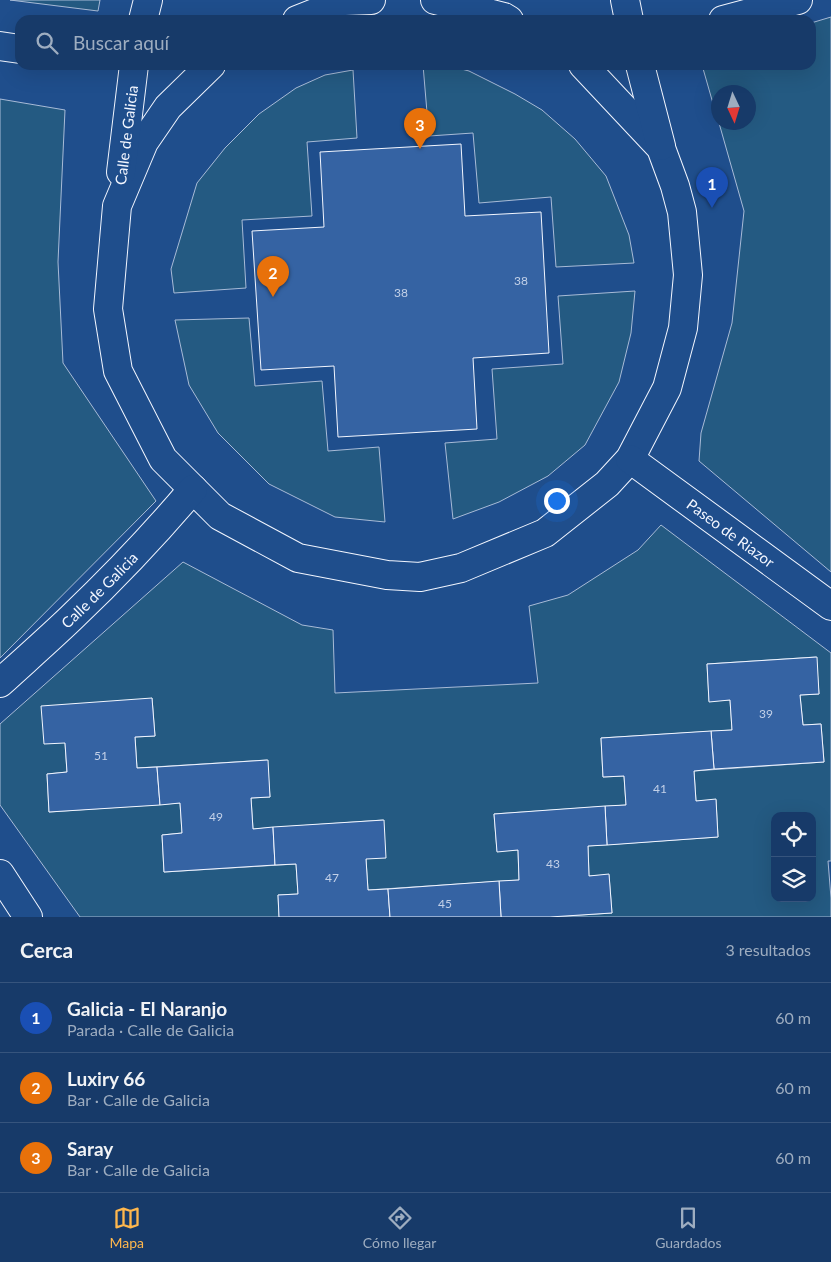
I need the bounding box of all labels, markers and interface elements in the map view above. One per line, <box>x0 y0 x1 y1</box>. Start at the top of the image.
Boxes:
search box <box>15 15 816 70</box>
icon: search <box>33 29 61 57</box>
text: Buscar aquí <box>73 31 169 54</box>
street label: Calle de Galicia <box>111 84 141 186</box>
north arrow <box>711 85 756 130</box>
pin: 3 <box>404 108 436 149</box>
pin: 1 <box>696 167 728 208</box>
pin: 2 <box>257 256 289 297</box>
house number: 38 <box>514 273 528 288</box>
house number: 38 <box>394 285 408 300</box>
your location <box>544 488 570 514</box>
street label: Paseo de Riazor <box>684 495 779 571</box>
street label: Calle de Galicia <box>57 548 141 632</box>
house number: 39 <box>759 706 773 721</box>
house number: 51 <box>94 748 108 763</box>
house number: 41 <box>653 781 667 796</box>
house number: 49 <box>209 809 223 824</box>
map controls <box>771 812 816 902</box>
button: locate <box>771 812 816 857</box>
house number: 43 <box>546 856 560 871</box>
button: layers <box>771 857 816 902</box>
house number: 47 <box>325 870 339 885</box>
house number: 45 <box>438 896 452 911</box>
text: Cerca <box>20 937 73 962</box>
text: 3 resultados <box>725 940 811 959</box>
text: Galicia - El Naranjo <box>67 997 227 1020</box>
text: 1 <box>31 1008 41 1027</box>
text: 60 m <box>775 1008 811 1027</box>
text: Parada · Calle de Galicia <box>67 1020 234 1039</box>
text: Luxiry 66 <box>67 1067 145 1090</box>
text: 2 <box>31 1078 41 1097</box>
text: 60 m <box>775 1078 811 1097</box>
text: Bar · Calle de Galicia <box>67 1090 210 1109</box>
text: Saray <box>67 1137 113 1160</box>
text: 3 <box>31 1148 41 1167</box>
text: 60 m <box>775 1148 811 1167</box>
text: Bar · Calle de Galicia <box>67 1160 210 1179</box>
tab: Mapa <box>109 1204 144 1251</box>
tab: Cómo llegar <box>363 1204 436 1251</box>
tab: Guardados <box>655 1204 722 1251</box>

